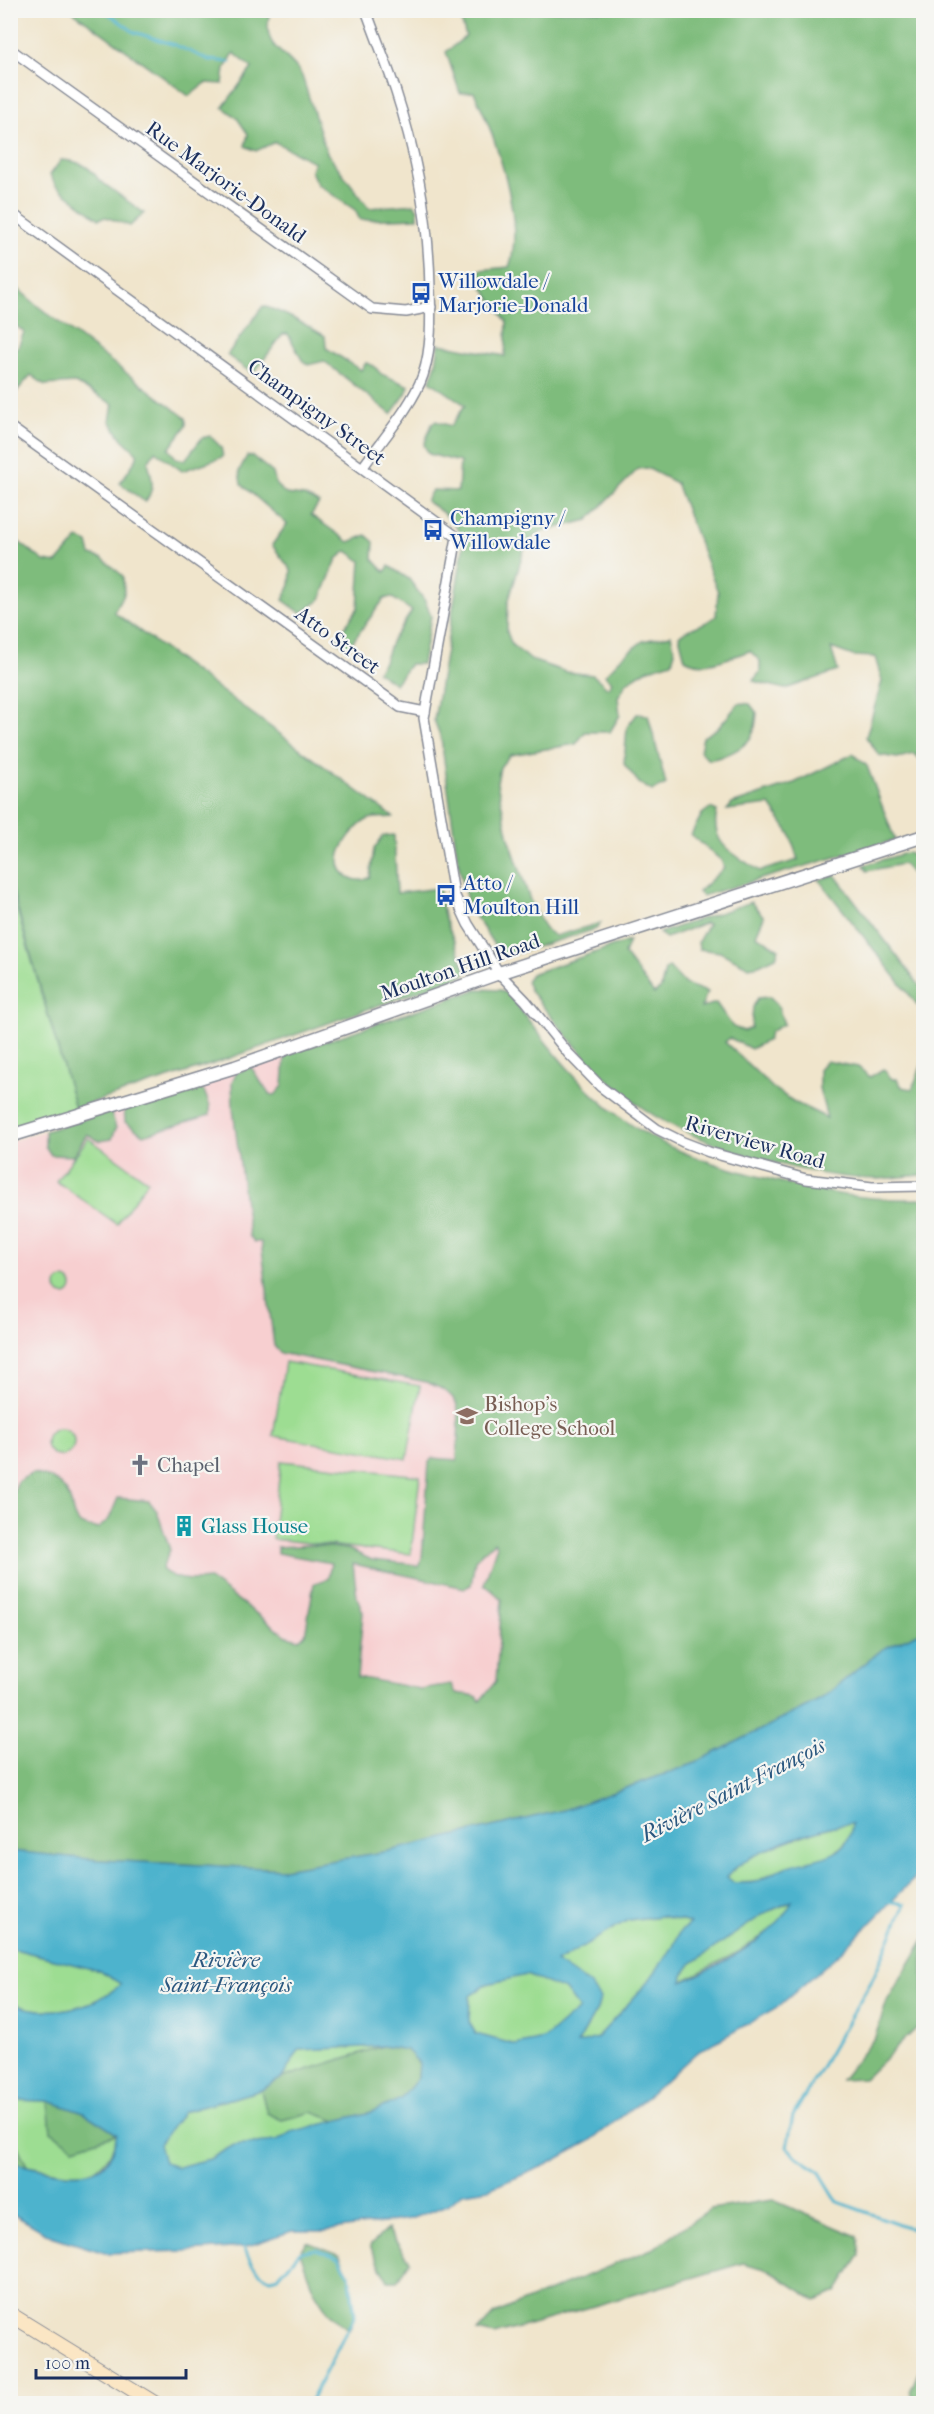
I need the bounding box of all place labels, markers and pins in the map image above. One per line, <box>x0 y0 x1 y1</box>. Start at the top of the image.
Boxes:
place label: Willowdale / Marjorie-Donald <box>437 269 589 317</box>
bus stop icon: Willowdale / Marjorie-Donald <box>409 281 433 305</box>
place label: Champigny / Willowdale <box>449 506 566 554</box>
bus stop icon: Champigny / Willowdale <box>421 518 445 542</box>
place label: Atto / Moulton Hill <box>462 871 579 919</box>
bus stop icon: Atto / Moulton Hill <box>434 883 458 907</box>
place label: Bishop's College School <box>484 1392 615 1440</box>
school or university icon: Bishop's College School <box>455 1404 479 1428</box>
church icon: Chapel <box>128 1453 152 1477</box>
place label: Chapel <box>157 1453 220 1477</box>
building icon: Glass House <box>172 1514 196 1538</box>
place label: Glass House <box>201 1514 308 1538</box>

